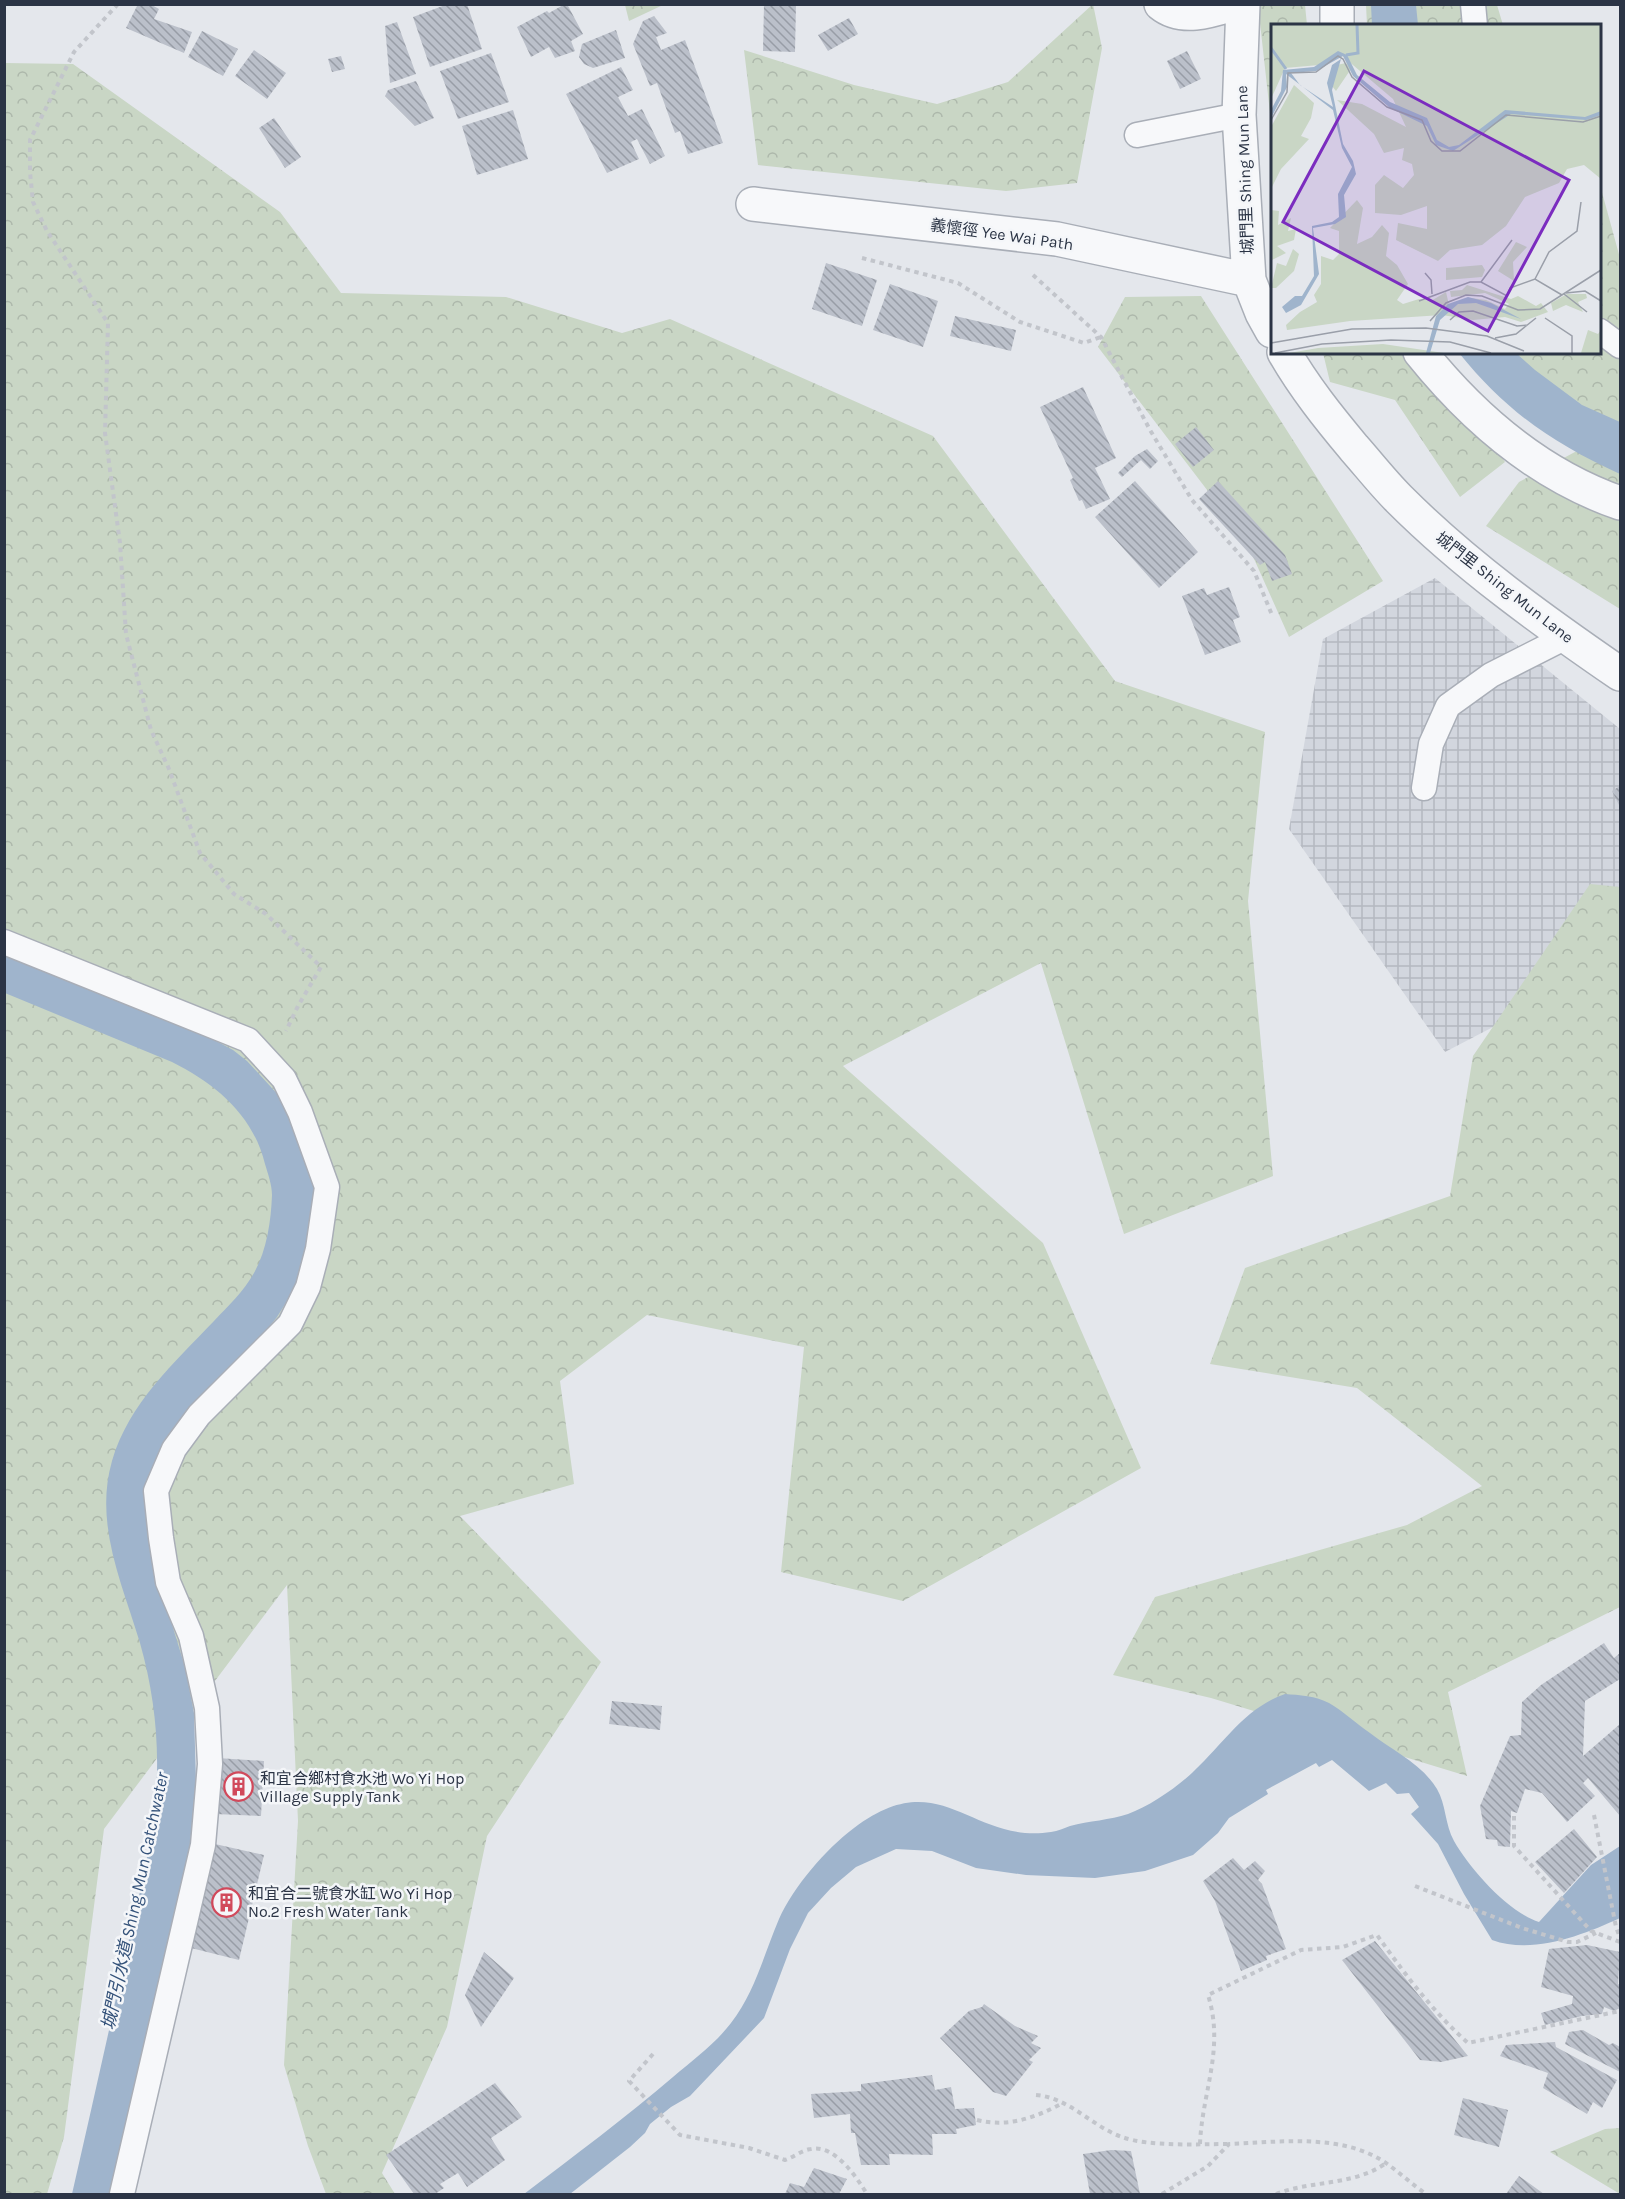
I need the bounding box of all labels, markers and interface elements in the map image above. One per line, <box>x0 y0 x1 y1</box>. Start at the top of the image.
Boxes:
inset map <box>1271 24 1601 354</box>
street label: 城門里 Shing Mun Lane <box>1232 85 1257 255</box>
street label: 義懷徑 Yee Wai Path <box>929 215 1075 254</box>
street label: 城門里 Shing Mun Lane <box>1432 528 1577 647</box>
water label: 城門引水道 Shing Mun Catchwater <box>97 1769 173 2032</box>
place label: 和宜合鄉村食水池 Wo Yi Hop Village Supply Tank <box>260 1769 464 1806</box>
building icon: 和宜合鄉村食水池 Wo Yi Hop Village Supply Tank <box>223 1771 255 1803</box>
place label: 和宜合二號食水缸 Wo Yi Hop No.2 Fresh Water Tank <box>248 1884 452 1921</box>
building icon: 和宜合二號食水缸 Wo Yi Hop No.2 Fresh Water Tank <box>211 1886 243 1918</box>

